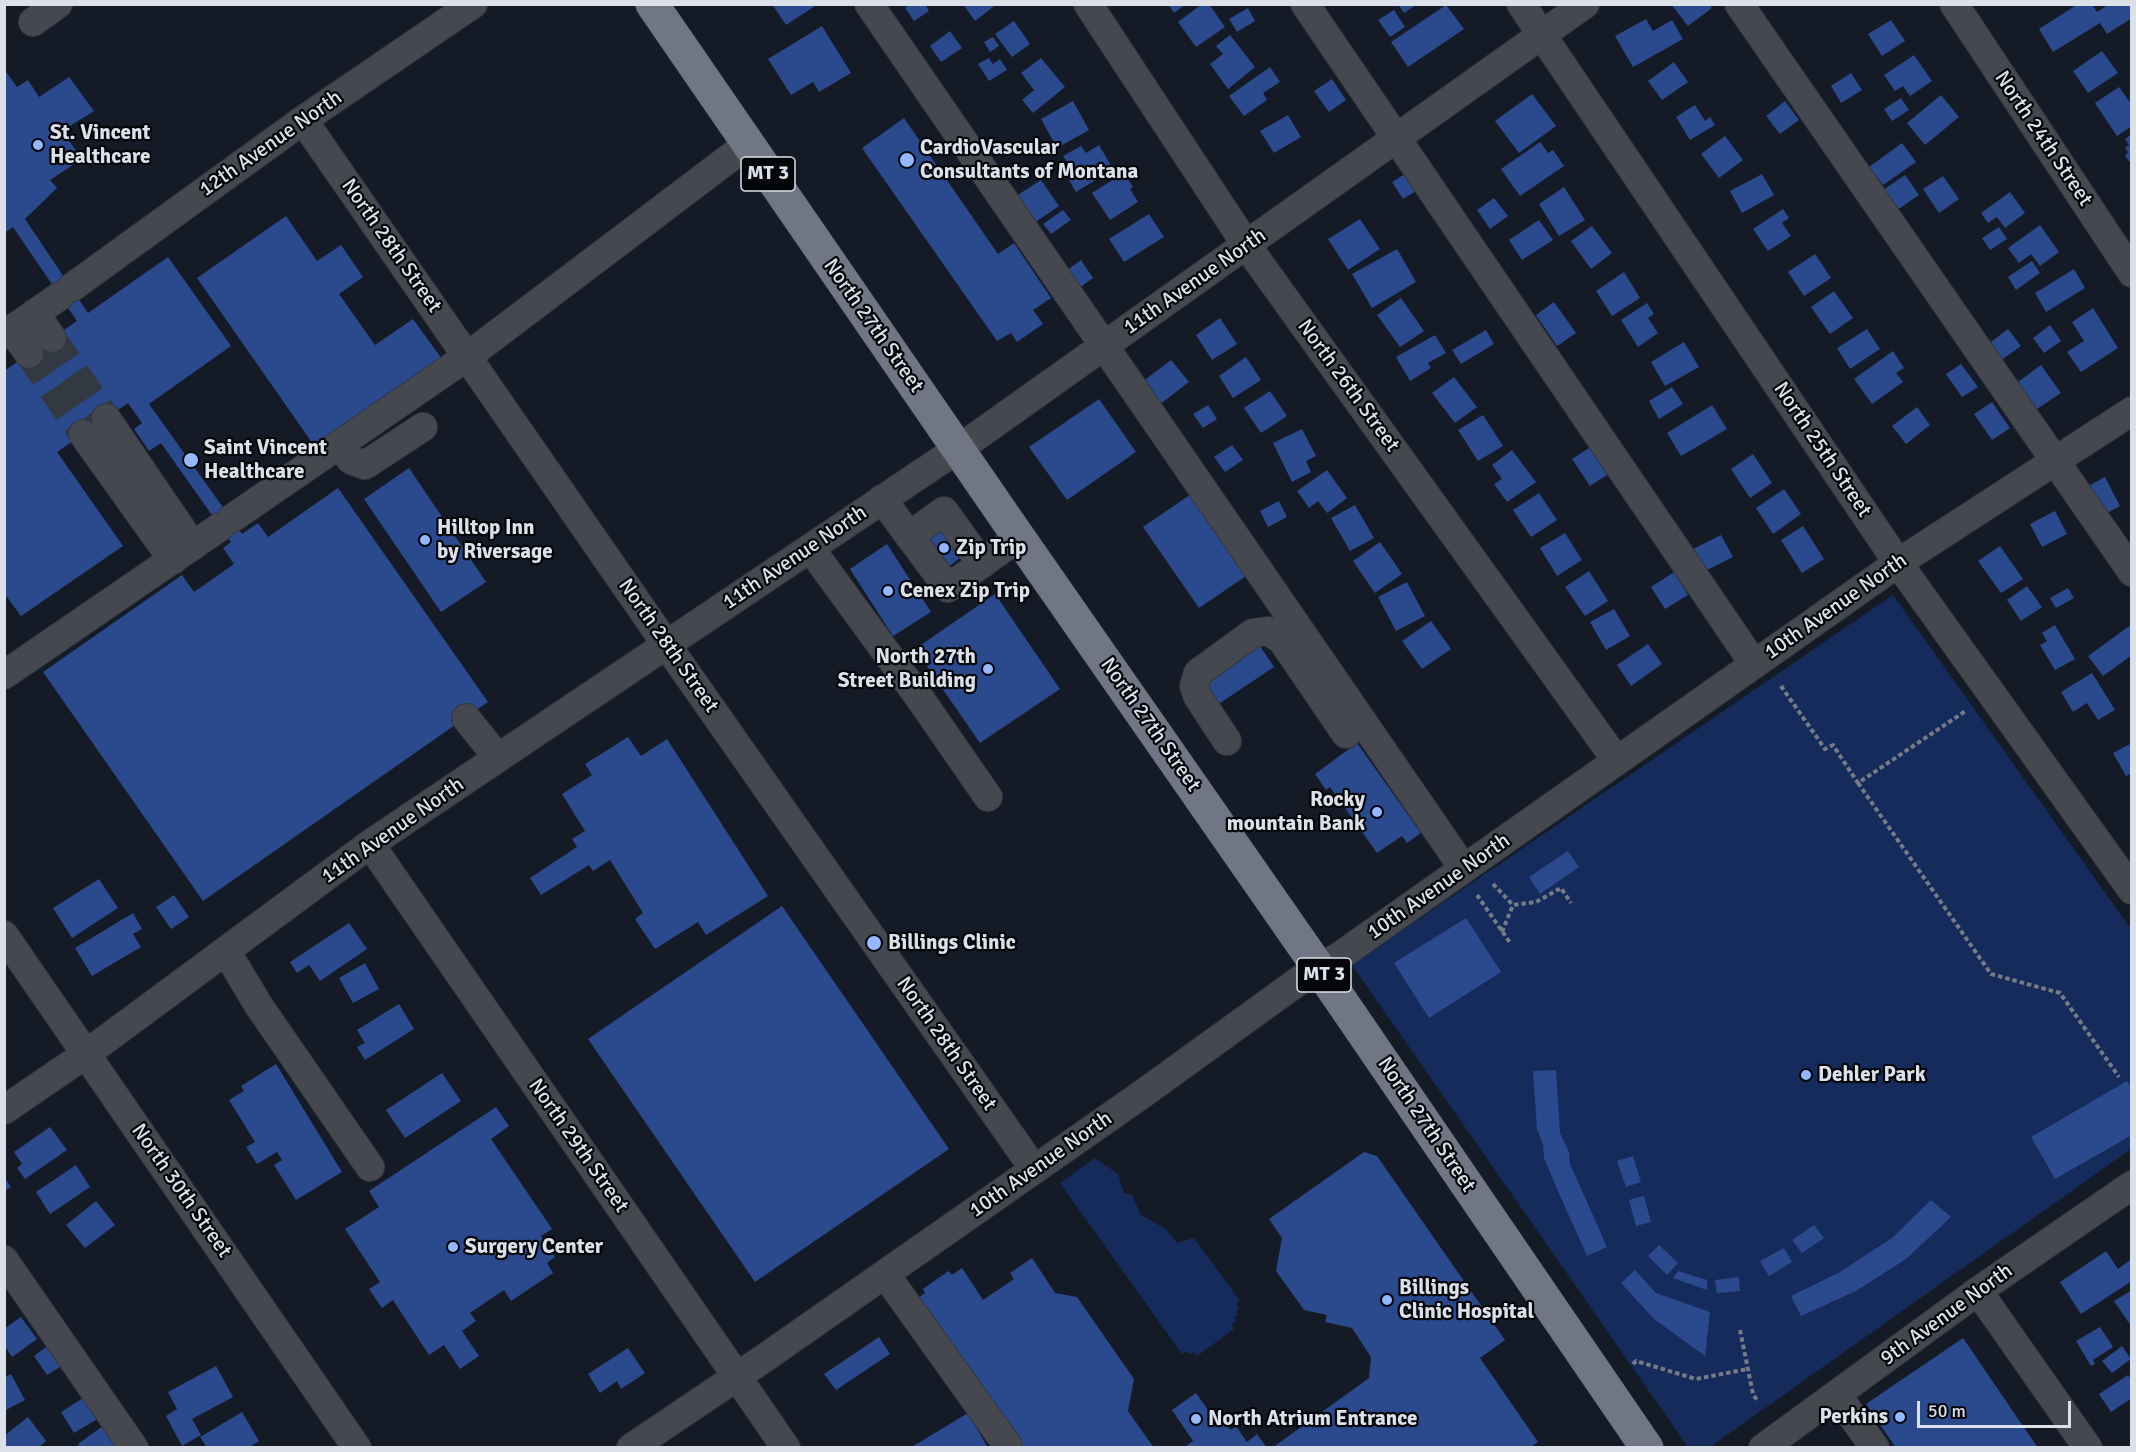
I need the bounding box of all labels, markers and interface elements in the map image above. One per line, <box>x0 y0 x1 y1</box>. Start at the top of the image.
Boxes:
street label: North 24th Street <box>1989 67 2097 211</box>
street label: 12th Avenue North <box>195 85 347 203</box>
place label: St. Vincent Healthcare <box>50 120 150 170</box>
place label: CardioVascular Consultants of Montana <box>920 135 1138 185</box>
marker: St. Vincent Healthcare <box>31 138 45 152</box>
marker: CardioVascular Consultants of Montana <box>898 151 916 169</box>
road number: MT 3 <box>741 157 795 191</box>
street label: North 28th Street <box>335 174 447 318</box>
street label: 11th Avenue North <box>1119 223 1271 341</box>
street label: North 27th Street <box>817 254 929 398</box>
street label: North 26th Street <box>1292 315 1404 457</box>
street label: North 25th Street <box>1768 378 1876 522</box>
place label: Saint Vincent Healthcare <box>204 435 327 485</box>
marker: Saint Vincent Healthcare <box>182 451 200 469</box>
street label: 11th Avenue North <box>718 500 872 616</box>
place label: Hilltop Inn by Riversage <box>437 515 553 565</box>
marker: Hilltop Inn by Riversage <box>418 533 432 547</box>
place label: Zip Trip <box>956 535 1026 561</box>
marker: Zip Trip <box>937 541 951 555</box>
street label: 10th Avenue North <box>1760 548 1912 666</box>
street label: North 28th Street <box>612 574 724 718</box>
place label: Cenex Zip Trip <box>900 578 1030 604</box>
marker: Cenex Zip Trip <box>881 584 895 598</box>
place label: North 27th Street Building <box>838 644 976 694</box>
street label: North 27th Street <box>1094 653 1206 797</box>
marker: North 27th Street Building <box>981 662 995 676</box>
street label: 11th Avenue North <box>317 772 469 890</box>
place label: Rocky mountain Bank <box>1227 787 1365 837</box>
marker: Rocky mountain Bank <box>1370 805 1384 819</box>
street label: 10th Avenue North <box>1363 828 1515 946</box>
place label: Billings Clinic <box>888 930 1016 956</box>
marker: Billings Clinic <box>865 934 883 952</box>
road number: MT 3 <box>1297 958 1351 992</box>
street label: North 28th Street <box>890 972 1002 1116</box>
street label: North 27th Street <box>1372 1053 1480 1197</box>
place label: Dehler Park <box>1818 1062 1926 1088</box>
marker: Dehler Park <box>1799 1068 1813 1082</box>
street label: North 29th Street <box>522 1074 634 1218</box>
street label: 10th Avenue North <box>965 1106 1117 1224</box>
street label: North 30th Street <box>125 1119 237 1263</box>
place label: Surgery Center <box>465 1234 603 1260</box>
marker: Surgery Center <box>446 1240 460 1254</box>
street label: 9th Avenue North <box>1876 1259 2018 1371</box>
place label: Billings Clinic Hospital <box>1399 1275 1534 1325</box>
marker: Billings Clinic Hospital <box>1380 1293 1394 1307</box>
scale bar <box>1920 1389 2074 1427</box>
text: 50 m <box>1928 1400 1966 1422</box>
place label: Perkins <box>1819 1404 1888 1430</box>
place label: North Atrium Entrance <box>1208 1406 1418 1432</box>
marker: Perkins <box>1893 1410 1907 1424</box>
marker: North Atrium Entrance <box>1189 1412 1203 1426</box>

